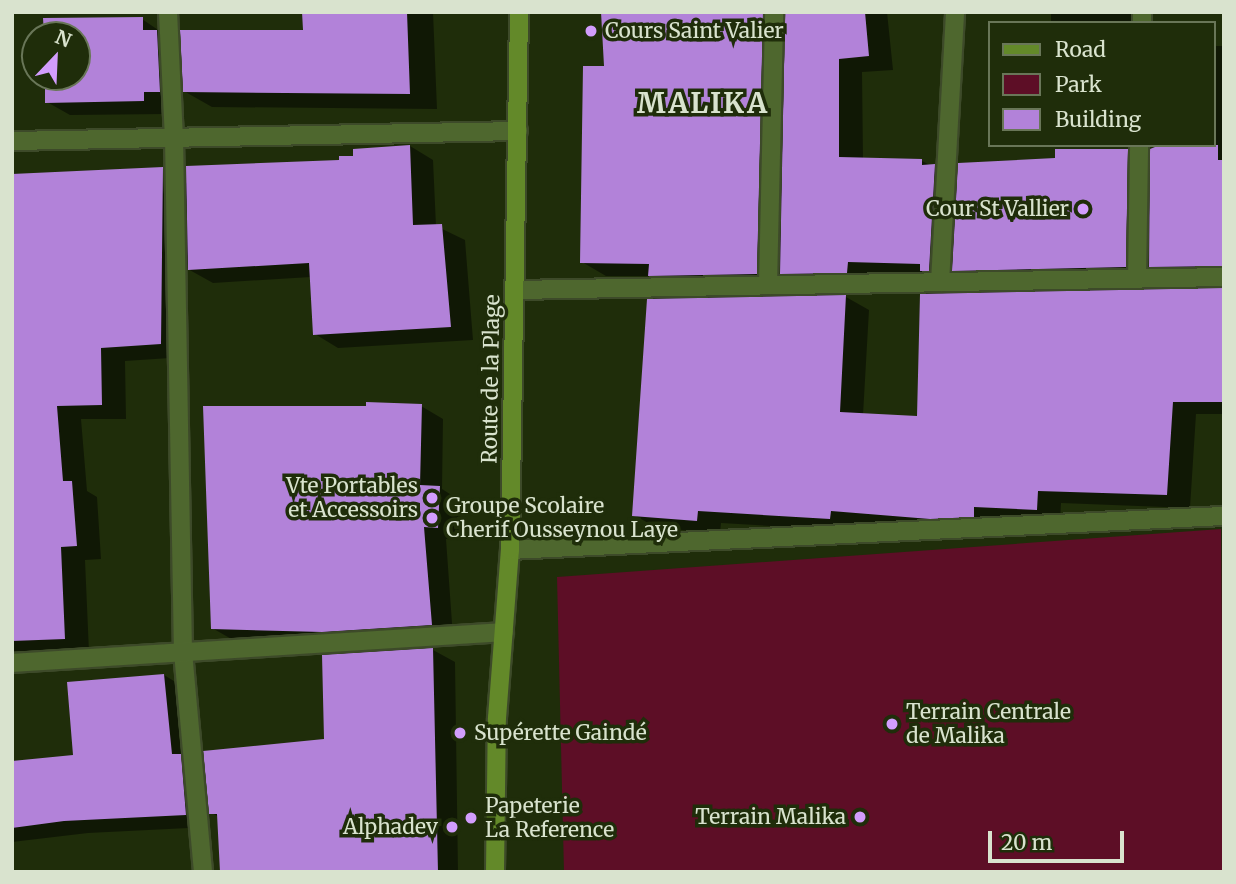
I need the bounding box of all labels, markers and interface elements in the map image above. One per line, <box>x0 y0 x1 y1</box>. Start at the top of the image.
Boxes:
place label: Cours Saint Valier <box>605 18 784 44</box>
north arrow <box>21 21 91 91</box>
legend <box>988 21 1215 147</box>
marker: Cours Saint Valier <box>583 23 599 39</box>
text: N <box>52 25 75 52</box>
text: Road <box>1055 36 1106 63</box>
text: Park <box>1055 71 1102 98</box>
district label: MALIKA <box>638 86 768 120</box>
text: Building <box>1055 106 1141 133</box>
place label: Cour St Vallier <box>926 196 1069 222</box>
marker: Cour St Vallier <box>1075 201 1091 217</box>
street label: Route de la Plage <box>477 294 505 464</box>
place label: Vte Portables et Accessoirs <box>286 473 418 523</box>
marker: Vte Portables et Accessoirs <box>424 490 440 506</box>
place label: Groupe Scolaire Cherif Ousseynou Laye <box>446 493 678 543</box>
marker: Groupe Scolaire Cherif Ousseynou Laye <box>424 510 440 526</box>
place label: Terrain Centrale de Malika <box>906 699 1071 749</box>
marker: Terrain Centrale de Malika <box>884 716 900 732</box>
place label: Supérette Gaindé <box>474 720 647 746</box>
marker: Supérette Gaindé <box>452 725 468 741</box>
place label: Papeterie La Reference <box>485 793 614 843</box>
place label: Terrain Malika <box>695 804 846 830</box>
marker: Terrain Malika <box>852 809 868 825</box>
marker: Papeterie La Reference <box>463 810 479 826</box>
place label: Alphadev <box>343 814 438 840</box>
scale bar <box>991 818 1128 862</box>
marker: Alphadev <box>444 819 460 835</box>
text: 20 m <box>1001 829 1052 856</box>

